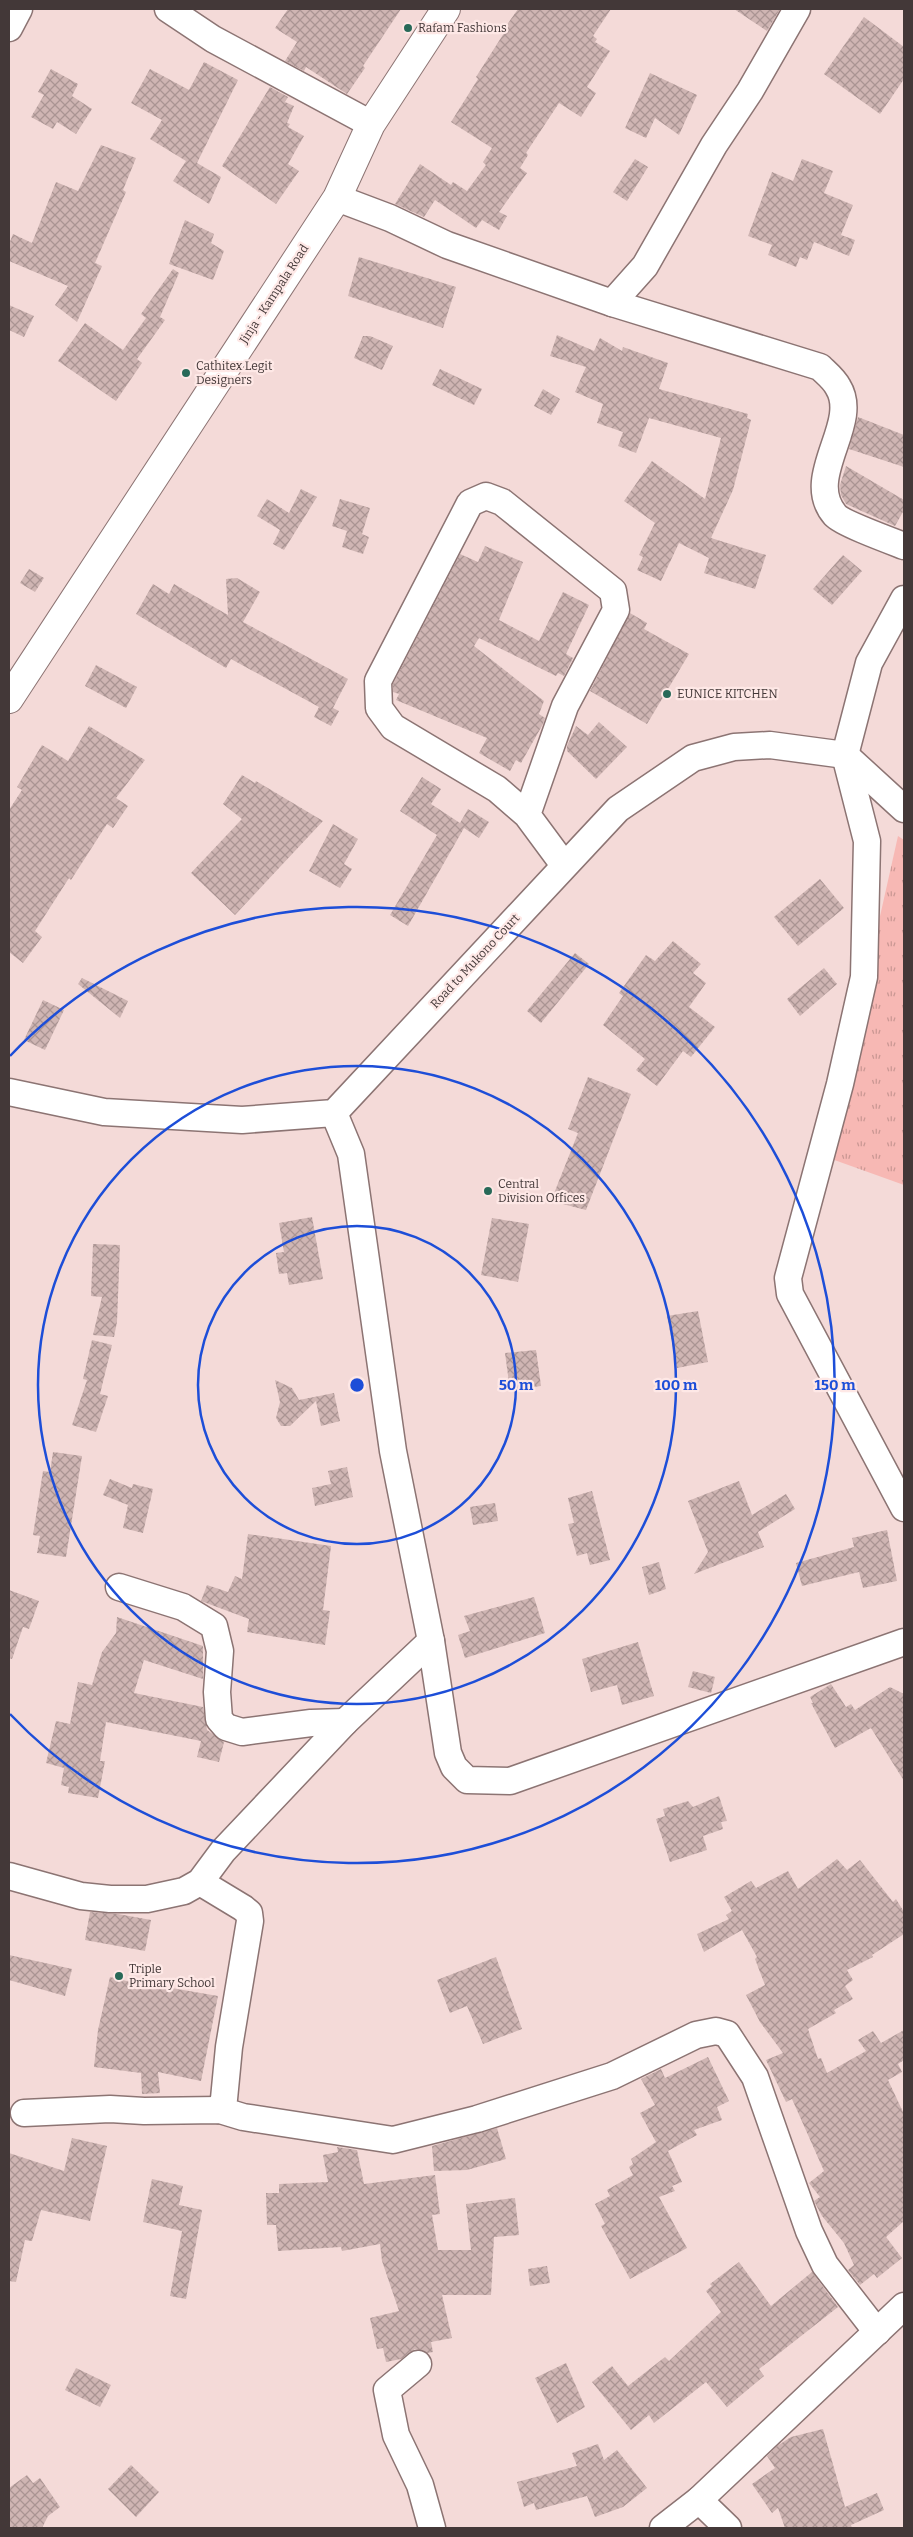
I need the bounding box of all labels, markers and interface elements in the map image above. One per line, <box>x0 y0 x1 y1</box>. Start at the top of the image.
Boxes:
place label: Rafam Fashions <box>418 21 507 35</box>
marker: Rafam Fashions <box>402 22 414 34</box>
street label: Jinja - Kampala Road <box>236 242 311 347</box>
place label: Cathitex Legit Designers <box>196 359 273 387</box>
marker: Cathitex Legit Designers <box>180 367 192 379</box>
place label: EUNICE KITCHEN <box>677 687 778 701</box>
marker: EUNICE KITCHEN <box>661 688 673 700</box>
street label: Road to Mukono Court <box>428 910 523 1011</box>
place label: Central Division Offices <box>498 1177 585 1205</box>
marker: Central Division Offices <box>482 1185 494 1197</box>
centre of rings <box>348 1376 366 1394</box>
text: 50 m <box>499 1376 534 1394</box>
text: 100 m <box>655 1376 698 1394</box>
text: 150 m <box>814 1376 856 1394</box>
place label: Triple Primary School <box>129 1962 215 1990</box>
marker: Triple Primary School <box>113 1970 125 1982</box>

